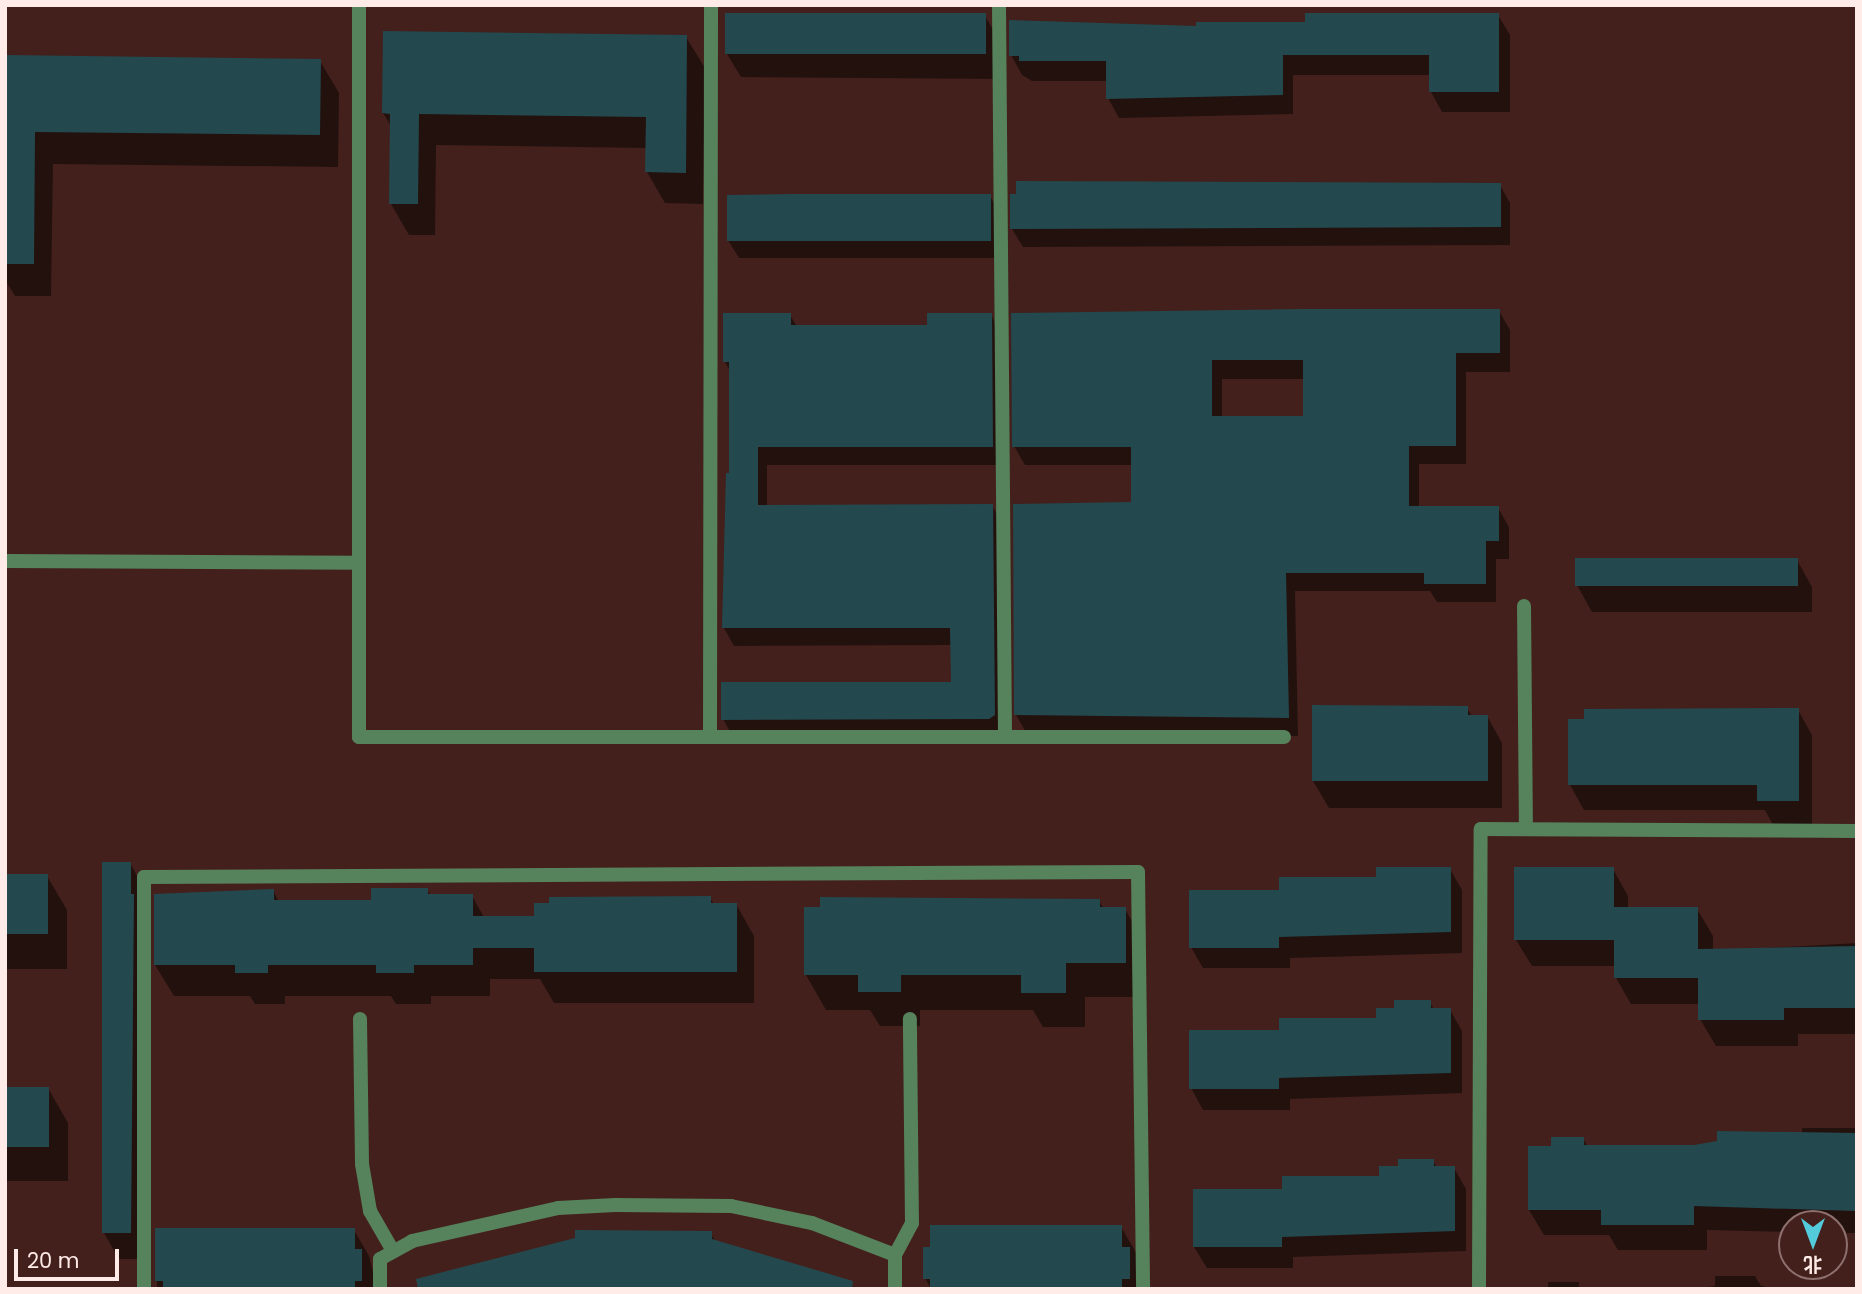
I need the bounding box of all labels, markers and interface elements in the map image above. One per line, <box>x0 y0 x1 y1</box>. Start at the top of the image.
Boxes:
north arrow <box>1778 1210 1848 1280</box>
scale bar <box>18 1234 122 1278</box>
text: 20 m <box>27 1246 80 1275</box>
text: 北 <box>1804 1251 1823 1278</box>

